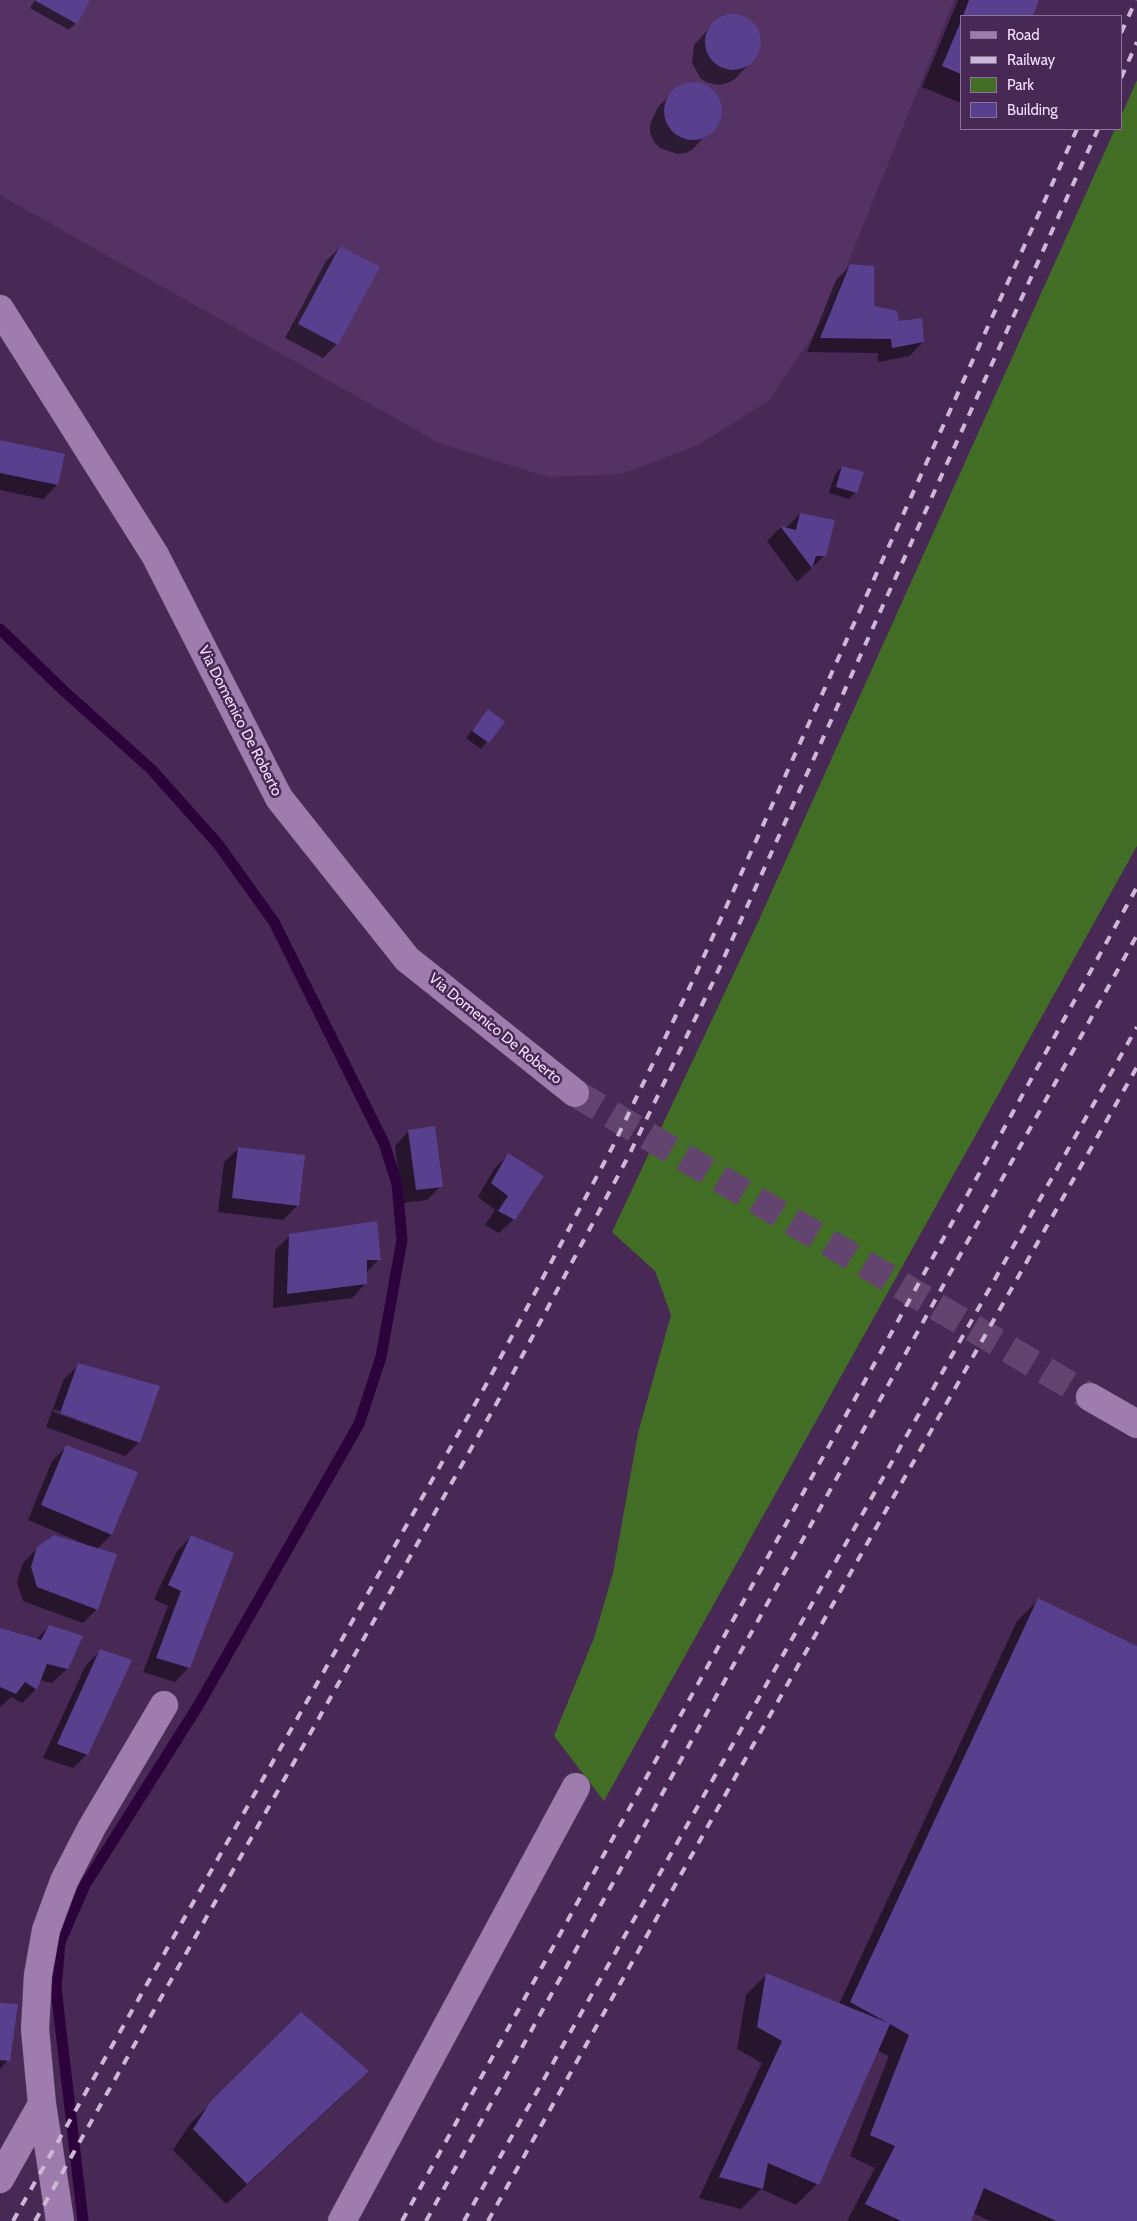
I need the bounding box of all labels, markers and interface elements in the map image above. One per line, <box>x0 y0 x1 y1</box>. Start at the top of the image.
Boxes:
legend <box>960 15 1122 130</box>
text: Road <box>1007 26 1040 44</box>
text: Railway <box>1007 51 1055 69</box>
text: Park <box>1007 76 1034 94</box>
text: Building <box>1007 101 1058 119</box>
street label: Via Domenico De Roberto <box>194 643 286 799</box>
street label: Via Domenico De Roberto <box>425 970 565 1088</box>

